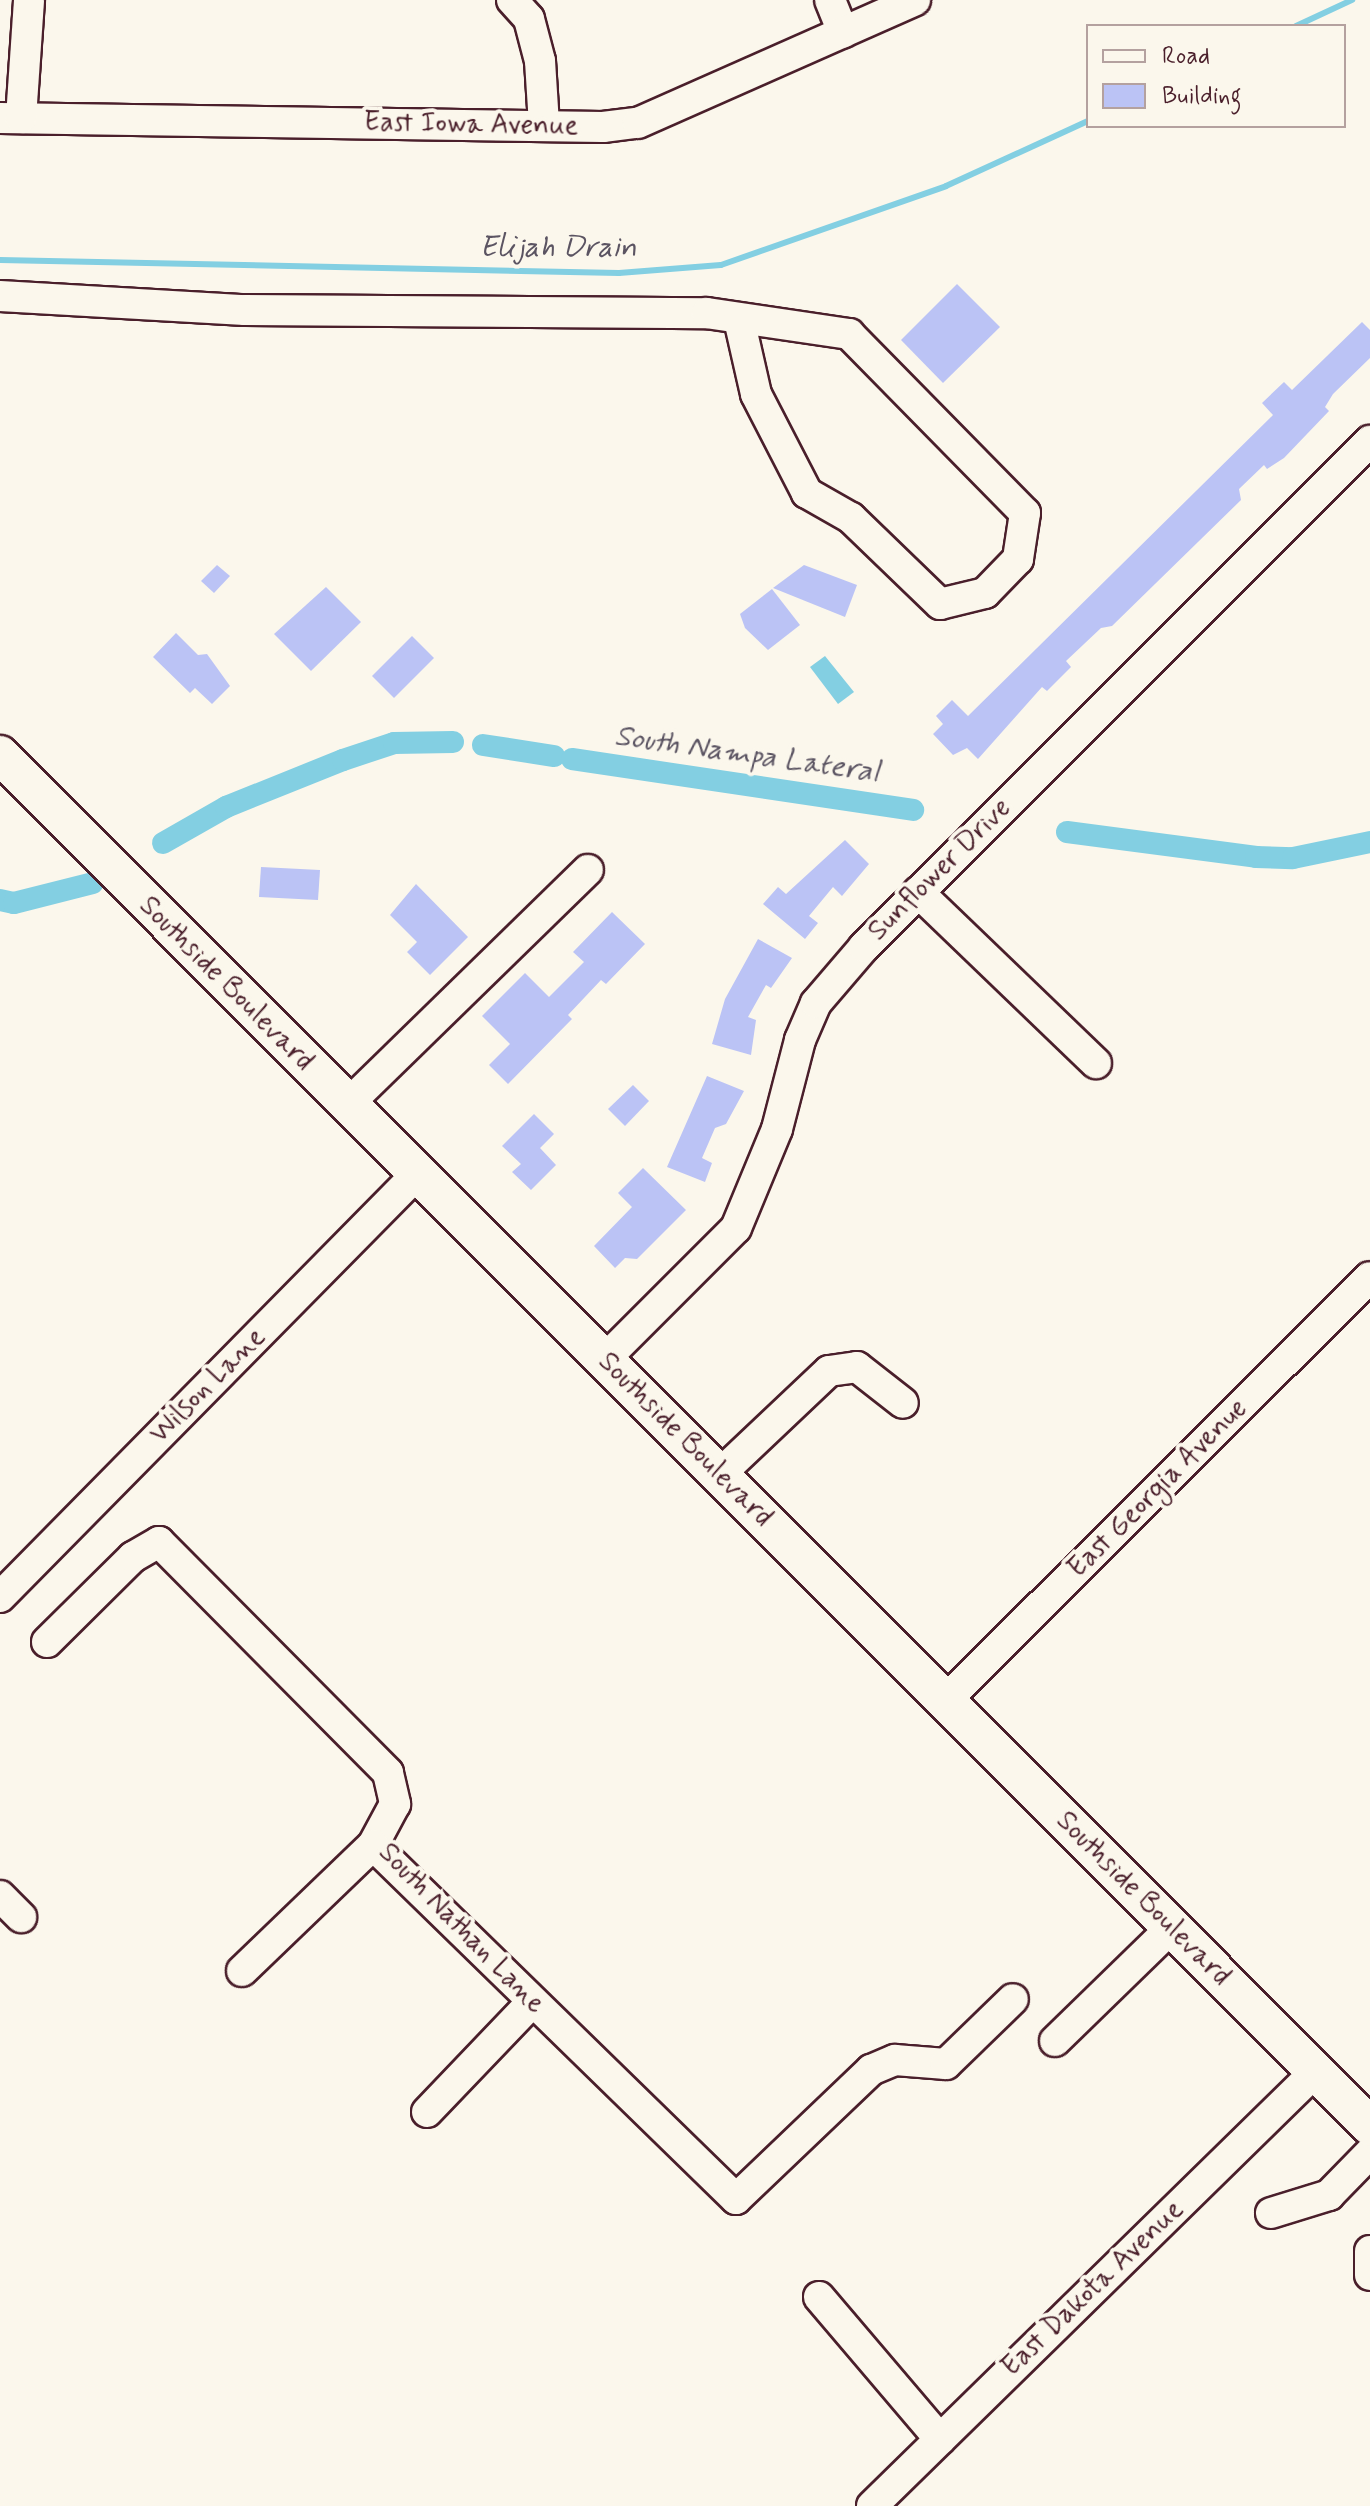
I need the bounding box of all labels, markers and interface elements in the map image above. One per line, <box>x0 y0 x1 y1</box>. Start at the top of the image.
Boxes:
legend <box>1086 24 1346 128</box>
text: Road <box>1162 41 1210 72</box>
text: Building <box>1162 81 1242 112</box>
street label: East Iowa Avenue <box>363 106 579 144</box>
water label: Elijah Drain <box>477 230 639 266</box>
water label: South Nampa Lateral <box>612 719 882 791</box>
street label: Sunflower Drive <box>862 792 1018 948</box>
street label: Southside Boulevard <box>134 892 318 1076</box>
street label: Wilson Lane <box>146 1324 270 1448</box>
street label: Southside Boulevard <box>593 1348 777 1532</box>
street label: East Georgia Avenue <box>1060 1391 1256 1587</box>
street label: Southside Boulevard <box>1051 1807 1235 1991</box>
street label: South Nathan Lane <box>372 1838 550 2020</box>
street label: East Dakota Avenue <box>995 2194 1191 2384</box>

